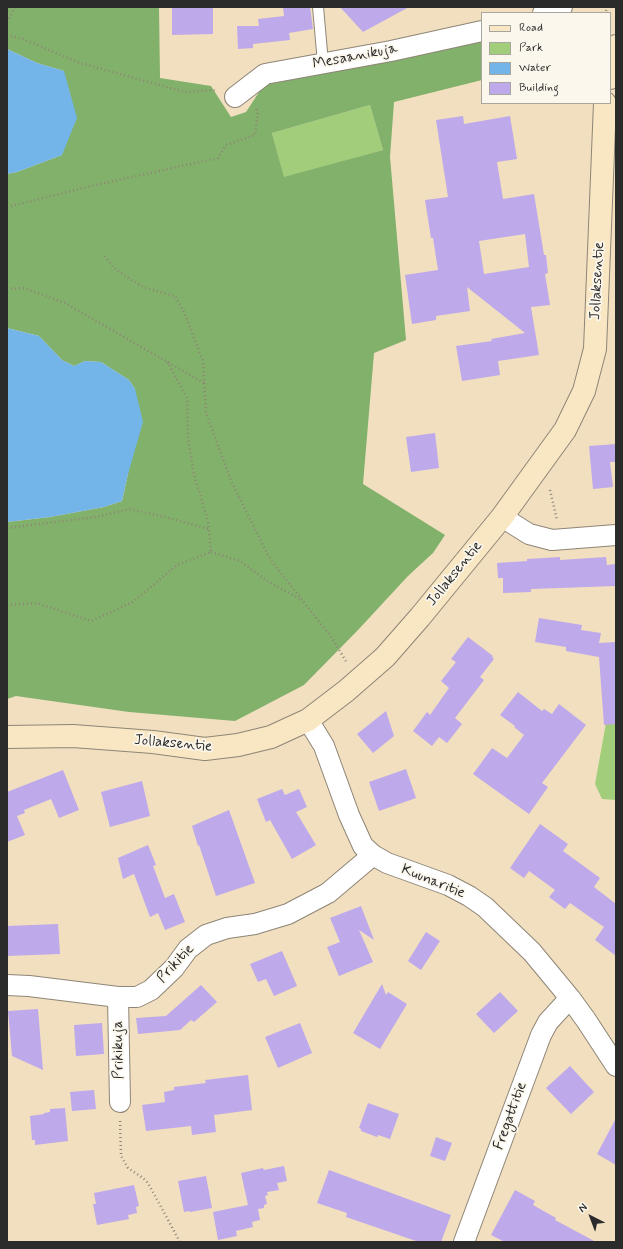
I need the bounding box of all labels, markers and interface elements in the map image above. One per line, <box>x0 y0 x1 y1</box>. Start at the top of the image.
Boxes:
legend <box>481 12 611 104</box>
text: Road <box>519 20 543 36</box>
street label: Mesaanikuja <box>311 40 399 74</box>
text: Park <box>519 40 543 56</box>
text: Water <box>519 60 551 76</box>
text: Building <box>519 80 559 96</box>
street label: Jollaksentie <box>587 241 609 321</box>
street label: Jollaksentie <box>423 538 487 610</box>
street label: Jollaksentie <box>133 732 213 756</box>
street label: Kuunaritie <box>398 861 468 903</box>
street label: Prikitie <box>154 941 198 987</box>
street label: Prikikuja <box>109 1021 129 1079</box>
street label: Fregattitie <box>490 1080 532 1152</box>
north arrow <box>571 1197 611 1237</box>
text: N <box>576 1200 590 1216</box>

